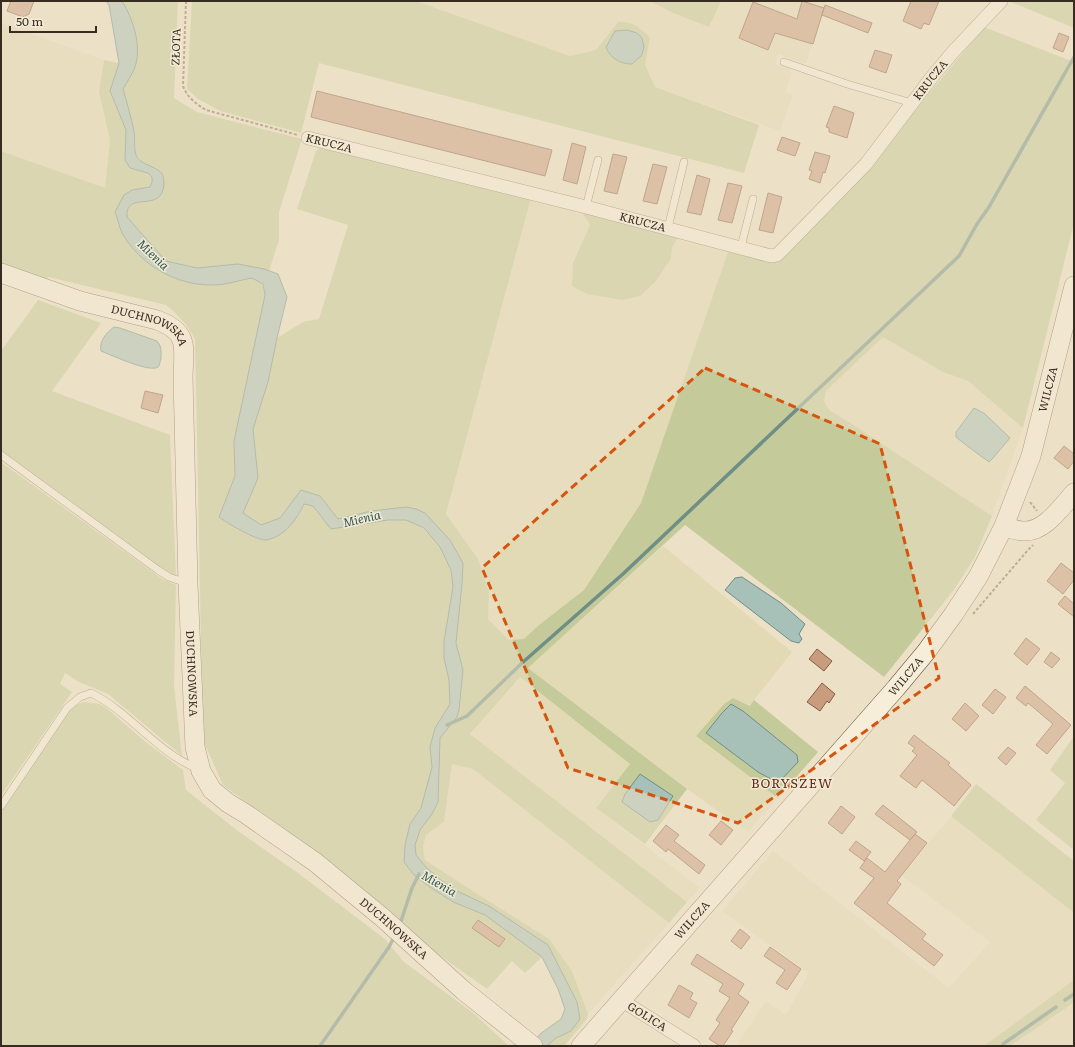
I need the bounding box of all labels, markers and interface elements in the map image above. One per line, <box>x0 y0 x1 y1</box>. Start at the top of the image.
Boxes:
scale bar <box>10 8 96 34</box>
text: 50 m <box>16 12 43 30</box>
street label: ZŁOTA <box>166 28 184 66</box>
street label: KRUCZA <box>908 56 950 103</box>
street label: KRUCZA <box>304 129 354 156</box>
street label: KRUCZA <box>618 207 668 235</box>
water label: Mienia <box>134 235 174 274</box>
street label: DUCHNOWSKA <box>109 300 192 348</box>
street label: WILCZA <box>1033 365 1060 414</box>
water label: Mienia <box>341 505 382 531</box>
street label: DUCHNOWSKA <box>183 630 203 717</box>
street label: WILCZA <box>884 653 926 699</box>
district label: BORYSZEW <box>751 773 833 792</box>
water label: Mienia <box>419 866 461 901</box>
street label: DUCHNOWSKA <box>357 893 432 962</box>
street label: WILCZA <box>670 897 713 942</box>
street label: GOLICA <box>625 997 671 1034</box>

